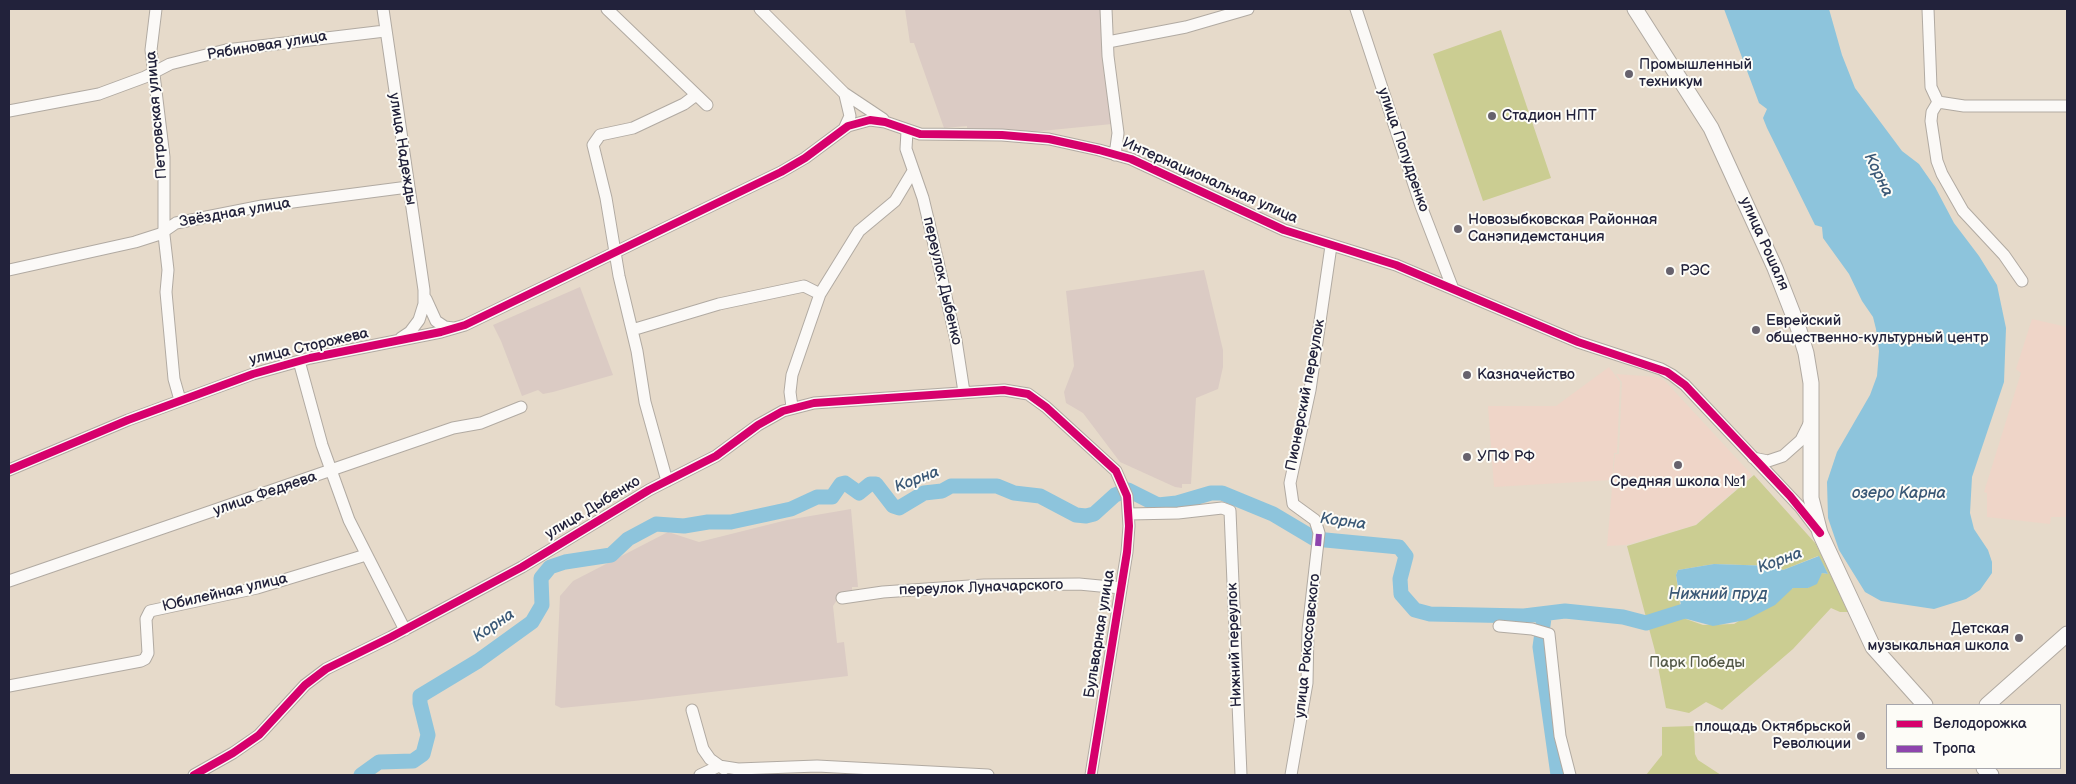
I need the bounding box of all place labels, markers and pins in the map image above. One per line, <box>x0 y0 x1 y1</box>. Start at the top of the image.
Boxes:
place label: Промышленный техникум <box>1639 56 1752 91</box>
marker: Промышленный техникум <box>1623 68 1635 80</box>
place label: Стадион НПТ <box>1502 107 1597 125</box>
marker: Стадион НПТ <box>1486 110 1498 122</box>
place label: Новозыбковская Районная Санэпидемстанция <box>1468 211 1657 246</box>
marker: Новозыбковская Районная Санэпидемстанция <box>1452 223 1464 235</box>
place label: РЭС <box>1680 262 1710 280</box>
marker: РЭС <box>1664 265 1676 277</box>
place label: Еврейский общественно-культурный центр <box>1766 312 1988 347</box>
marker: Еврейский общественно-культурный центр <box>1750 324 1762 336</box>
place label: Казначейство <box>1477 366 1575 384</box>
marker: Казначейство <box>1461 369 1473 381</box>
place label: УПФ РФ <box>1477 448 1535 466</box>
marker: УПФ РФ <box>1461 451 1473 463</box>
marker: Средняя школа №1 <box>1672 459 1684 471</box>
place label: Средняя школа №1 <box>1610 473 1746 491</box>
place label: Детская музыкальная школа <box>1868 620 2009 655</box>
marker: Детская музыкальная школа <box>2013 632 2025 644</box>
place label: площадь Октябрьской Революции <box>1695 718 1851 753</box>
marker: площадь Октябрьской Революции <box>1855 730 1867 742</box>

